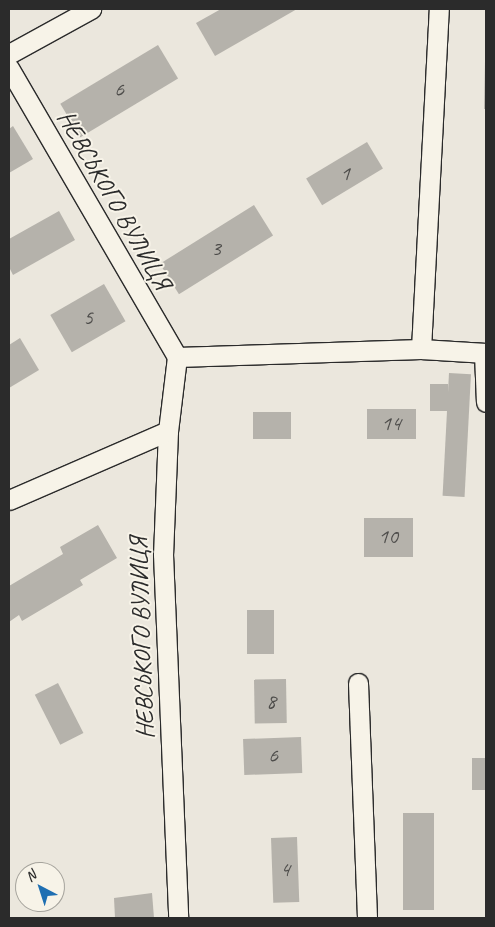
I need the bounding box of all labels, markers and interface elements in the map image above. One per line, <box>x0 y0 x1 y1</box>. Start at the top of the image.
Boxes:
house number: 6 <box>114 77 124 103</box>
street label: НЕВСЬКОГО ВУЛИЦЯ <box>51 105 177 295</box>
house number: 1 <box>340 161 350 187</box>
house number: 3 <box>211 236 221 262</box>
house number: 5 <box>83 305 93 331</box>
house number: 14 <box>381 411 401 437</box>
house number: 10 <box>378 524 398 550</box>
street label: НЕВСЬКОГО ВУЛИЦЯ <box>123 537 161 739</box>
house number: 8 <box>266 689 276 715</box>
house number: 6 <box>268 743 278 769</box>
house number: 4 <box>280 857 290 883</box>
north arrow <box>15 862 65 912</box>
text: N <box>22 867 39 885</box>

